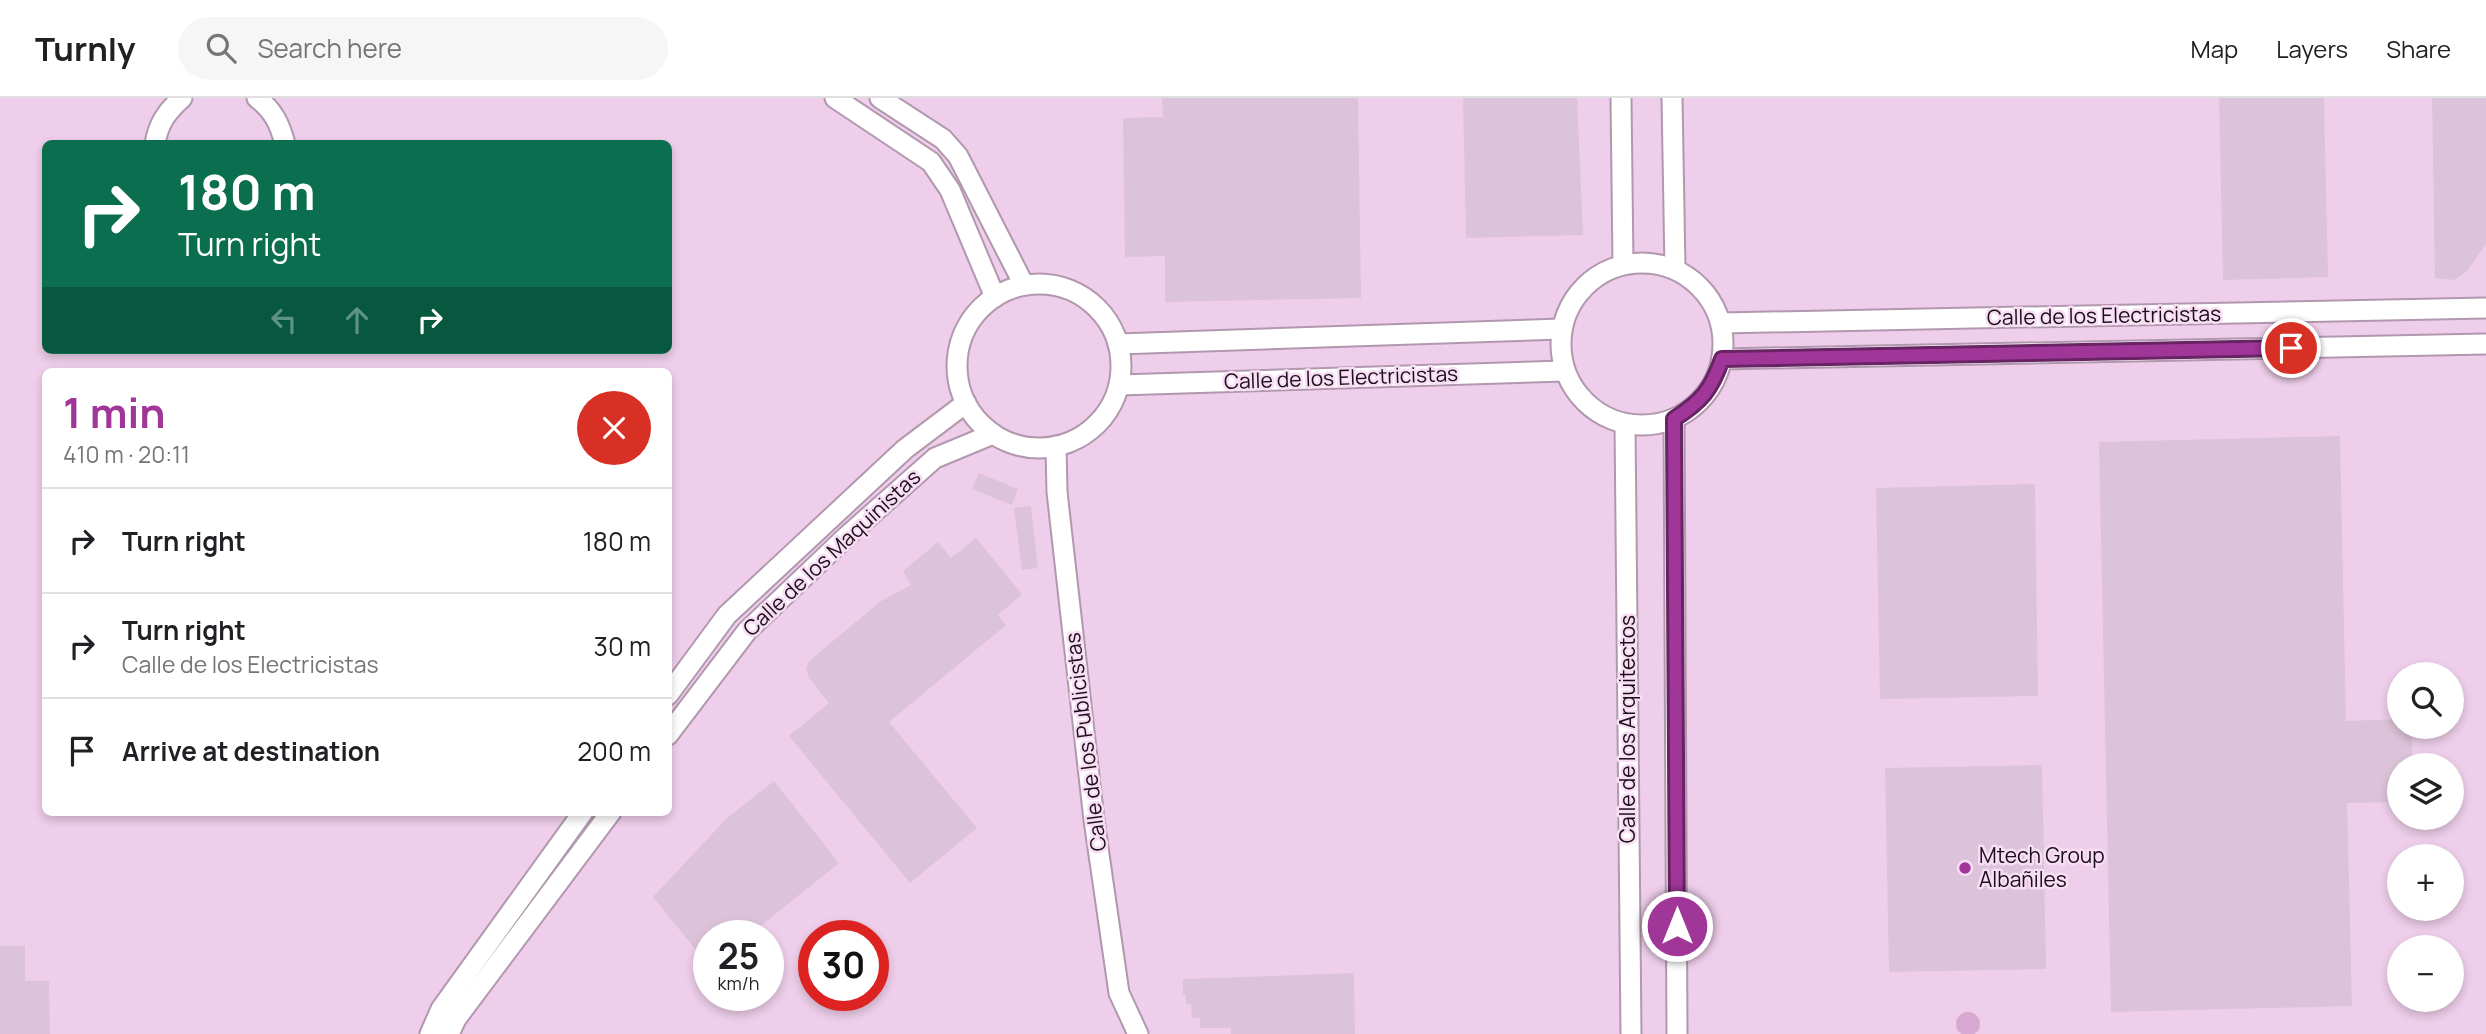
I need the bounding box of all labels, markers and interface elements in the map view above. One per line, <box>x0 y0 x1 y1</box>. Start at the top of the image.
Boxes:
search box <box>178 17 668 80</box>
text: Turnly <box>35 26 136 71</box>
icon: search <box>202 29 240 67</box>
text: Search here <box>258 30 402 66</box>
text: Map <box>2191 32 2238 65</box>
text: Layers <box>2276 32 2348 65</box>
text: Share <box>2386 32 2451 65</box>
text: 180 m <box>178 158 316 225</box>
icon: right <box>63 168 154 259</box>
text: Turn right <box>178 222 321 266</box>
street label: Calle de los Electricistas <box>1987 299 2221 331</box>
icon: left <box>265 301 303 339</box>
icon: ahead <box>338 301 376 339</box>
icon: right <box>411 301 449 339</box>
pin <box>2261 318 2321 378</box>
icon: arrive <box>2272 329 2310 367</box>
street label: Calle de los Electricistas <box>1223 359 1459 395</box>
text: 1 min <box>63 383 166 441</box>
button: close <box>577 391 651 465</box>
text: 410 m · 20:11 <box>63 438 190 470</box>
street label: Calle de los Maquinistas <box>737 463 926 642</box>
icon: right <box>63 522 101 560</box>
text: Turn right <box>122 523 246 559</box>
text: 180 m <box>583 523 651 559</box>
text: Turn right <box>122 612 246 648</box>
street label: Calle de los Arquitectos <box>1613 615 1641 843</box>
icon: right <box>63 627 101 665</box>
text: 30 m <box>594 628 651 664</box>
street label: Calle de los Publicistas <box>1058 631 1112 853</box>
text: Calle de los Electricistas <box>122 648 379 680</box>
map controls <box>2387 662 2464 1012</box>
button: search <box>2387 662 2464 739</box>
icon: arrive <box>63 732 101 770</box>
text: Arrive at destination <box>122 733 380 769</box>
text: 200 m <box>577 733 651 769</box>
button: layers <box>2387 753 2464 830</box>
place label: Mtech Group Albañiles <box>1979 841 2105 893</box>
button: + <box>2387 844 2464 921</box>
marker: Mtech Group Albañiles <box>1957 860 1973 876</box>
position arrow <box>1640 889 1714 963</box>
speed limit sign: 30 <box>798 920 889 1011</box>
text: 25 <box>718 932 759 980</box>
button: − <box>2387 935 2464 1012</box>
text: km/h <box>718 971 759 995</box>

